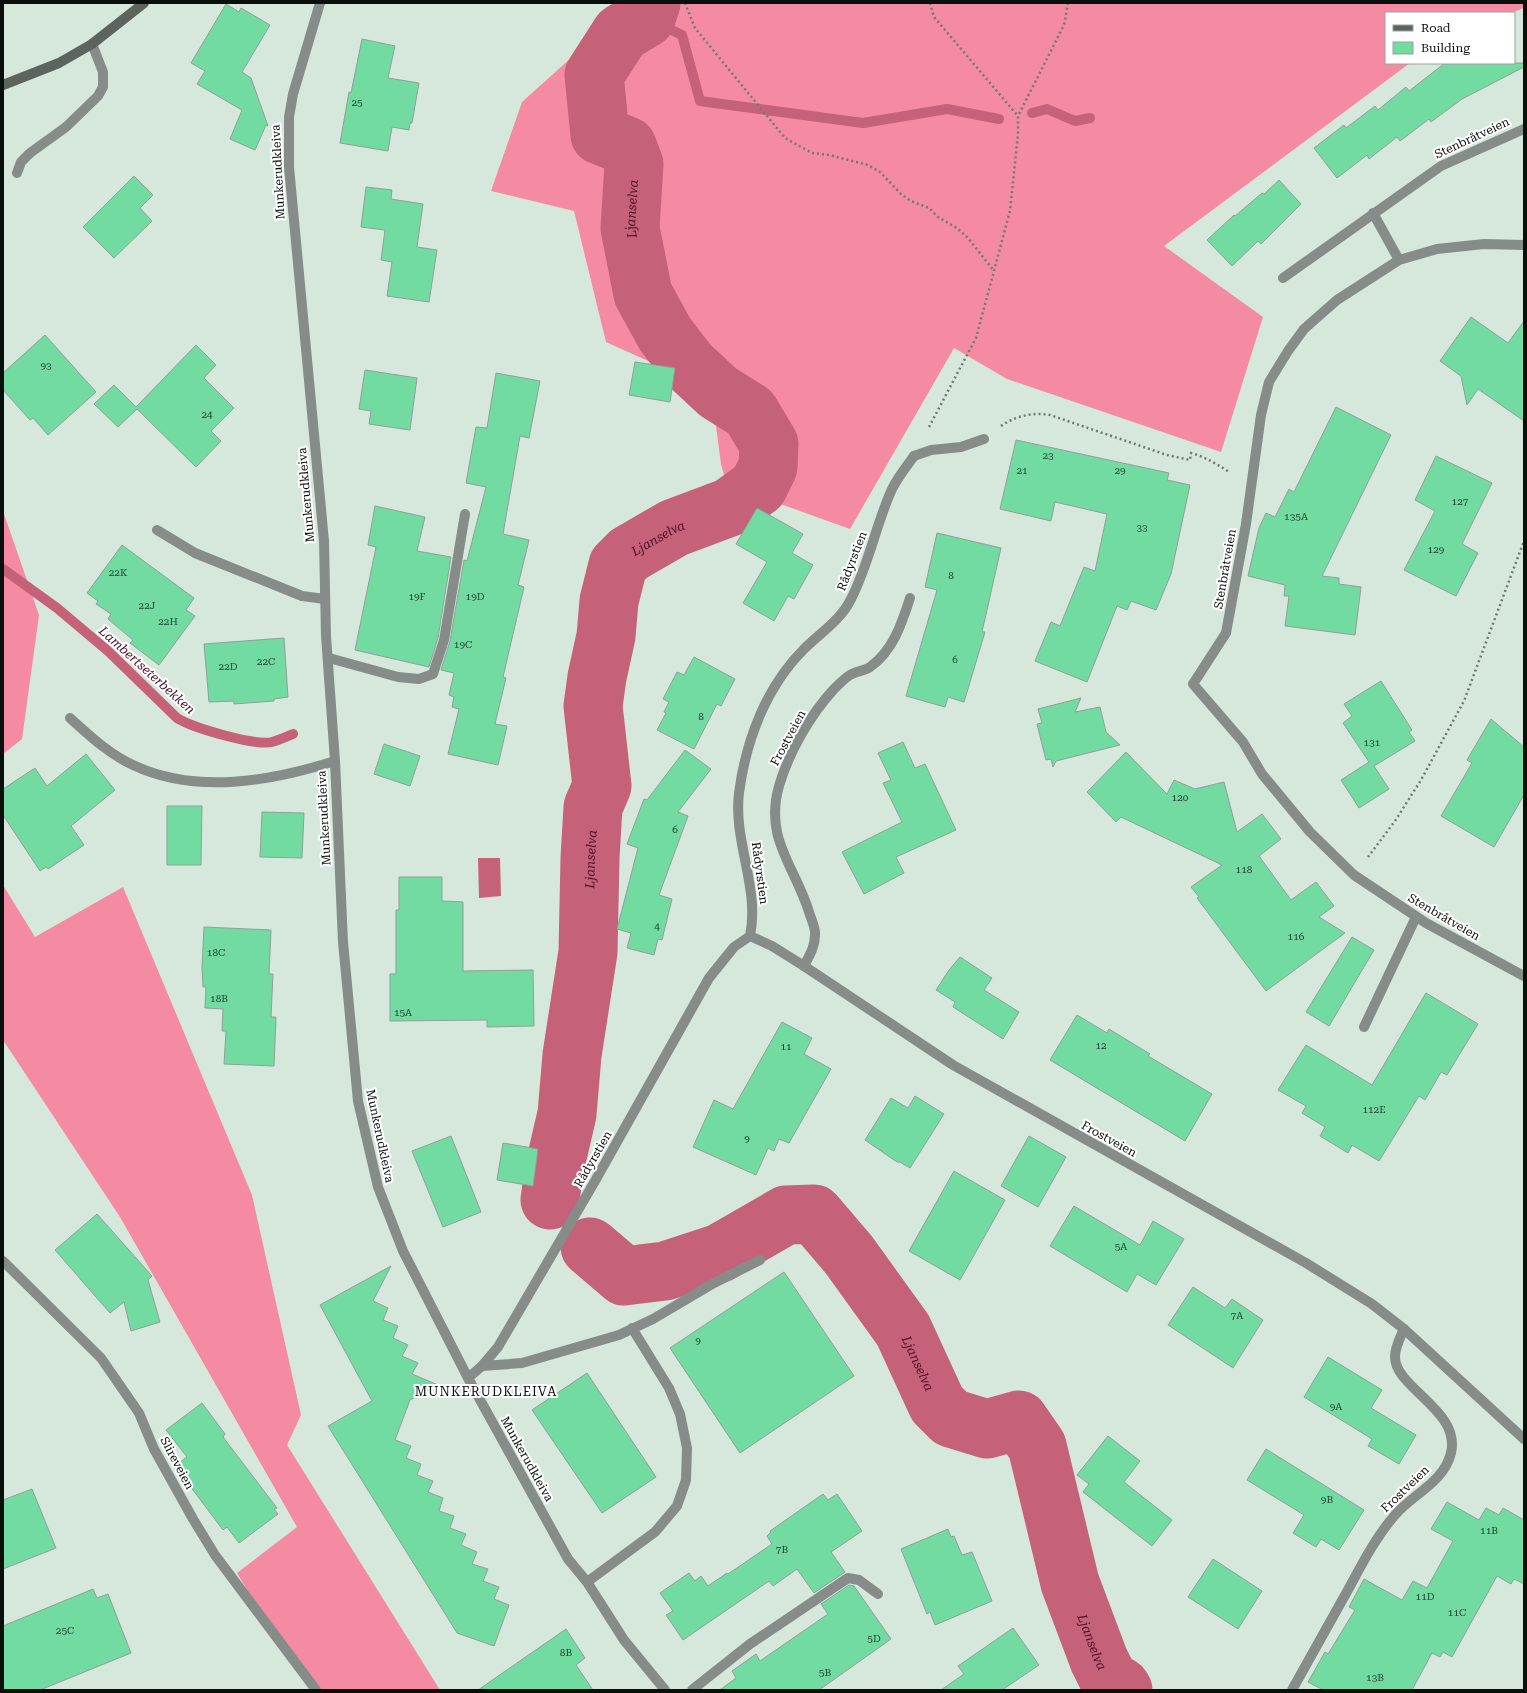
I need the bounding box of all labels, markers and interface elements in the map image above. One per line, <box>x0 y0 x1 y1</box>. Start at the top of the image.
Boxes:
legend <box>1385 12 1515 64</box>
text: Road <box>1421 21 1451 35</box>
text: Building <box>1421 41 1470 55</box>
house number: 25 <box>351 97 363 108</box>
street label: Stenbråtveien <box>1432 114 1512 161</box>
street label: Munkerudkleiva <box>268 124 287 220</box>
water label: Ljanselva <box>622 179 641 241</box>
house number: 93 <box>40 360 52 371</box>
house number: 24 <box>201 409 213 420</box>
street label: Munkerudkleiva <box>295 447 317 543</box>
house number: 23 <box>1042 450 1054 461</box>
house number: 21 <box>1016 465 1028 476</box>
house number: 29 <box>1114 465 1126 476</box>
house number: 127 <box>1452 496 1469 507</box>
house number: 135A <box>1284 511 1308 522</box>
water label: Ljanselva <box>628 517 687 559</box>
house number: 33 <box>1136 522 1148 533</box>
street label: Stenbråtveien <box>1211 528 1239 610</box>
street label: Rådyrstien <box>834 529 870 593</box>
house number: 129 <box>1428 544 1445 555</box>
house number: 22K <box>109 567 128 578</box>
house number: 8 <box>948 570 954 581</box>
house number: 19F <box>408 591 426 602</box>
house number: 19D <box>466 591 485 602</box>
house number: 22J <box>139 600 156 611</box>
house number: 22H <box>158 616 178 627</box>
water label: Lambertseterbekken <box>95 622 198 717</box>
house number: 19C <box>454 639 472 650</box>
house number: 6 <box>952 654 958 665</box>
house number: 22C <box>257 656 275 667</box>
house number: 22D <box>219 661 238 672</box>
street label: Frostveien <box>767 708 809 768</box>
house number: 8 <box>698 711 704 722</box>
house number: 131 <box>1364 737 1381 748</box>
street label: Munkerudkleiva <box>314 770 333 866</box>
house number: 120 <box>1172 792 1189 803</box>
house number: 6 <box>672 824 678 835</box>
water label: Ljanselva <box>582 829 599 890</box>
street label: Rådyrstien <box>749 841 771 905</box>
house number: 118 <box>1236 864 1253 875</box>
street label: Stenbråtveien <box>1405 891 1483 943</box>
house number: 4 <box>654 921 660 932</box>
house number: 116 <box>1288 931 1305 942</box>
house number: 18C <box>207 947 225 958</box>
house number: 18B <box>210 993 228 1004</box>
house number: 15A <box>394 1007 412 1018</box>
house number: 12 <box>1095 1040 1107 1051</box>
house number: 11 <box>780 1041 792 1052</box>
street label: Munkerudkleiva <box>363 1088 397 1184</box>
house number: 112E <box>1362 1104 1386 1115</box>
street label: Frostveien <box>1079 1118 1139 1160</box>
street label: Rådyrstien <box>571 1128 615 1190</box>
house number: 9 <box>744 1133 750 1144</box>
house number: 5A <box>1115 1241 1127 1252</box>
house number: 7A <box>1231 1310 1243 1321</box>
water label: Ljanselva <box>899 1332 937 1393</box>
house number: 9 <box>695 1335 701 1346</box>
district label: MUNKERUDKLEIVA <box>415 1384 557 1399</box>
house number: 9A <box>1330 1401 1342 1412</box>
street label: Munkerudkleiva <box>498 1414 556 1504</box>
street label: Slireveien <box>157 1434 197 1492</box>
street label: Frostveien <box>1378 1463 1432 1515</box>
house number: 9B <box>1321 1494 1333 1505</box>
house number: 11B <box>1480 1525 1498 1536</box>
house number: 7B <box>776 1544 788 1555</box>
house number: 11D <box>1416 1591 1435 1602</box>
house number: 11C <box>1448 1607 1466 1618</box>
water label: Ljanselva <box>1074 1611 1110 1673</box>
house number: 25C <box>56 1625 74 1636</box>
house number: 5D <box>867 1633 881 1644</box>
house number: 8B <box>560 1647 572 1658</box>
house number: 5B <box>819 1667 831 1678</box>
house number: 13B <box>1366 1672 1384 1683</box>

